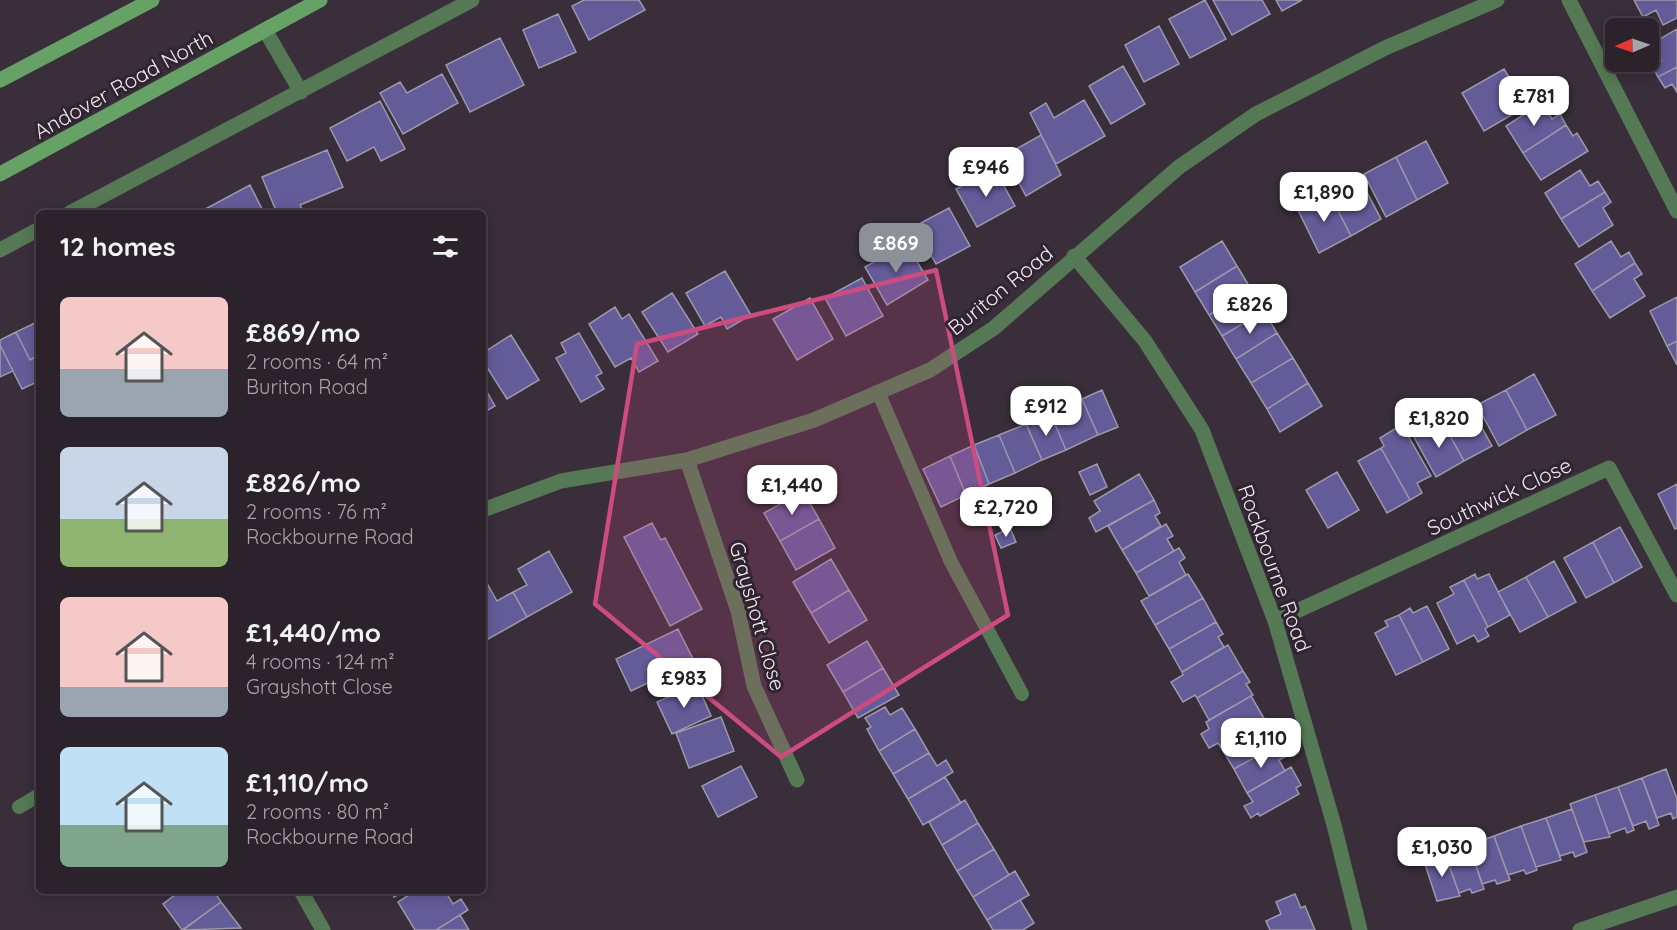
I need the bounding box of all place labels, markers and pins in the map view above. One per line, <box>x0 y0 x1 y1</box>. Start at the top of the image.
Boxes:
pin: £781 <box>1498 76 1570 127</box>
pin: £946 <box>950 147 1022 198</box>
pin: £1,890 <box>1275 172 1373 223</box>
pin: £869 <box>860 223 932 274</box>
pin: £826 <box>1214 284 1286 335</box>
pin: £912 <box>1010 386 1082 437</box>
pin: £1,820 <box>1390 398 1488 449</box>
pin: £1,440 <box>743 465 841 516</box>
pin: £2,720 <box>957 487 1055 538</box>
pin: £983 <box>648 658 720 709</box>
pin: £1,110 <box>1212 718 1310 769</box>
pin: £1,030 <box>1393 827 1491 878</box>

